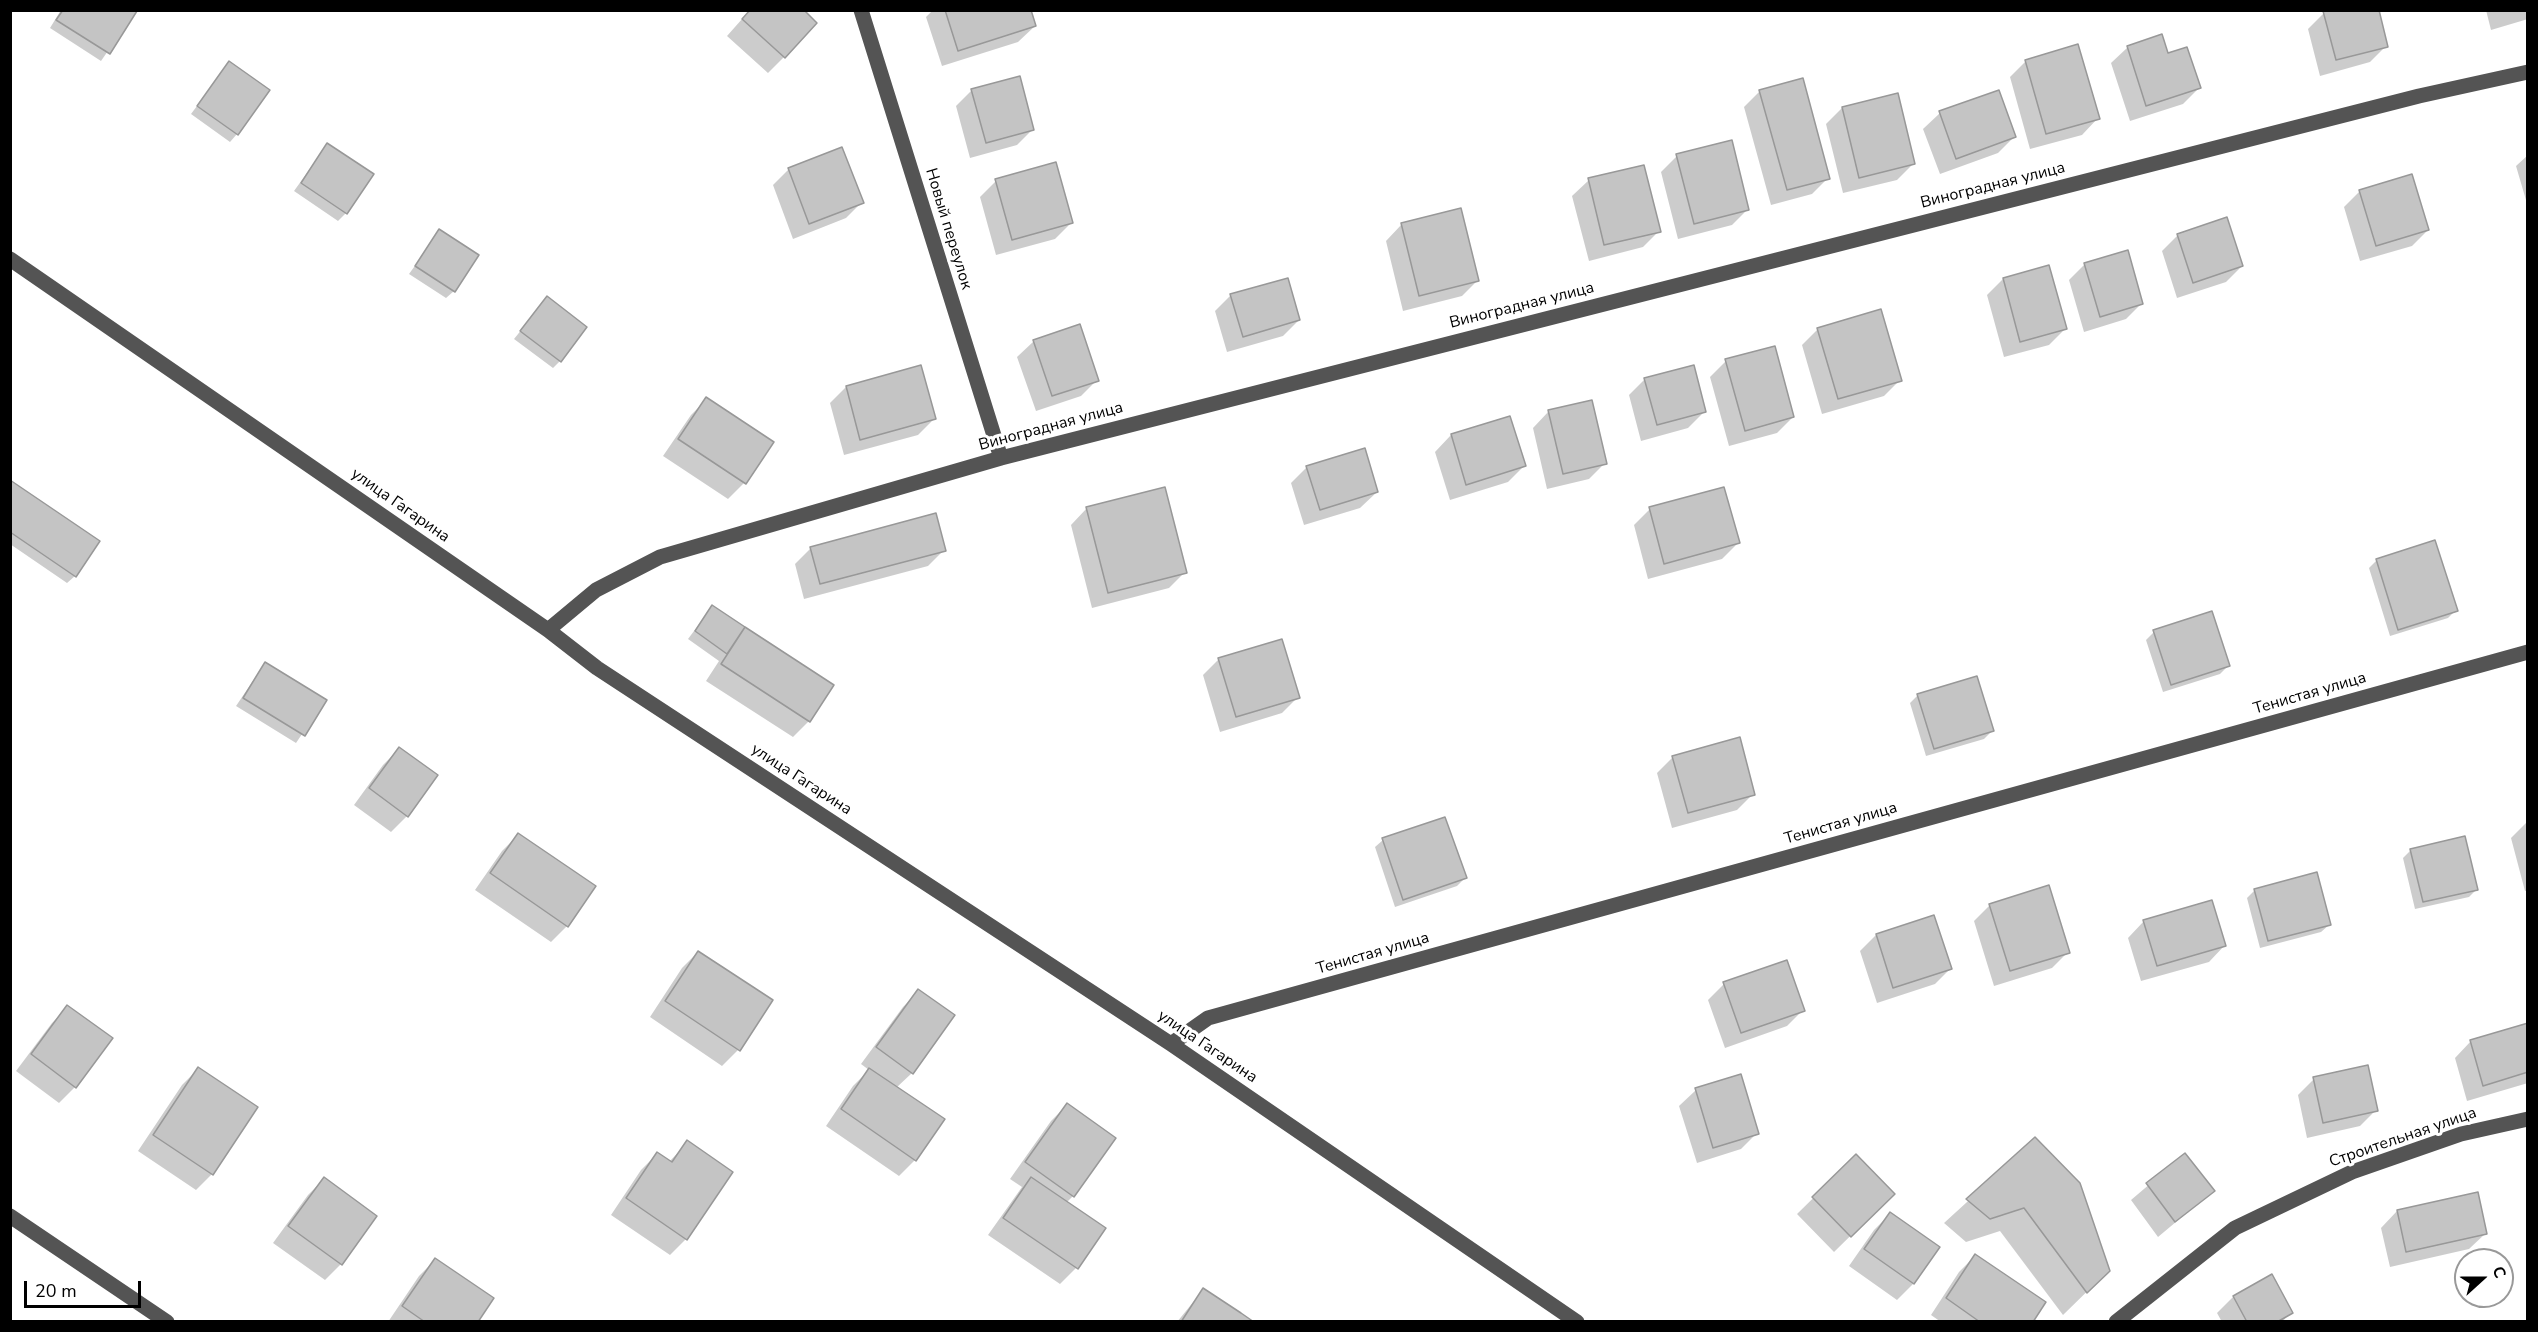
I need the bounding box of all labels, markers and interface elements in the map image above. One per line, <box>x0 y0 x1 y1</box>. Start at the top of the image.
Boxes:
street label: Виноградная улица <box>1919 159 2067 213</box>
street label: Новый переулок <box>920 166 976 292</box>
street label: Виноградная улица <box>1448 279 1596 333</box>
street label: Виноградная улица <box>977 399 1125 455</box>
street label: улица Гагарина <box>347 465 453 547</box>
street label: Тенистая улица <box>2251 669 2369 719</box>
street label: улица Гагарина <box>747 740 855 820</box>
street label: Тенистая улица <box>1782 799 1900 849</box>
street label: Тенистая улица <box>1314 929 1432 979</box>
street label: улица Гагарина <box>1153 1007 1261 1087</box>
street label: Строительная улица <box>2327 1104 2479 1172</box>
north arrow <box>2454 1248 2514 1308</box>
text: С <box>2487 1263 2511 1281</box>
scale bar <box>27 1269 144 1307</box>
text: 20 m <box>35 1279 77 1303</box>

